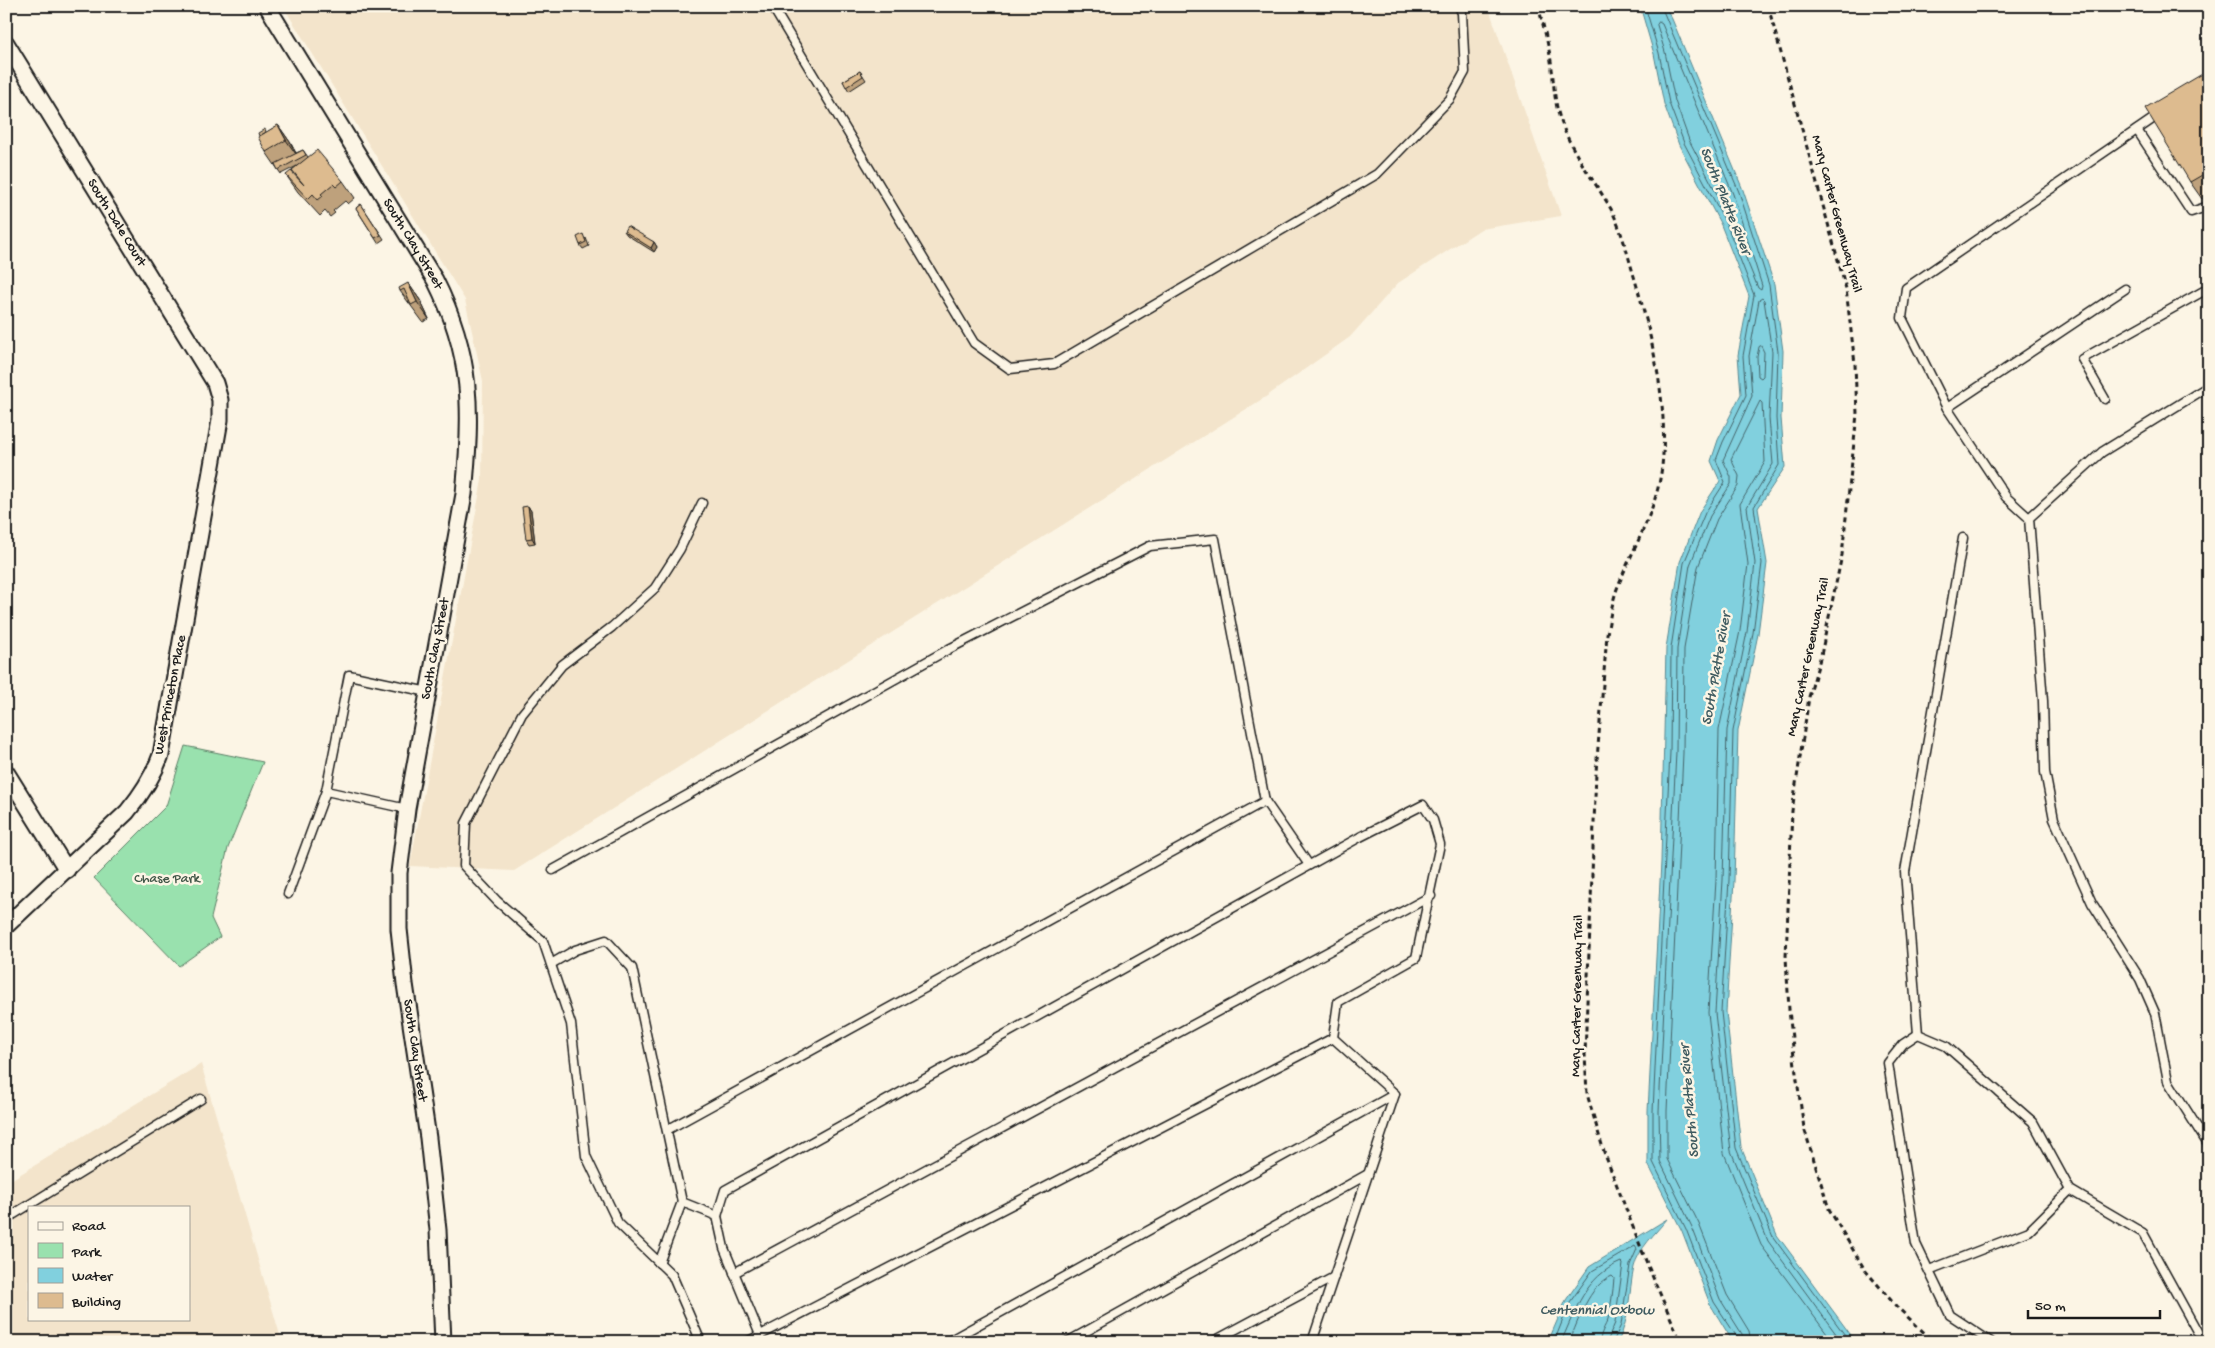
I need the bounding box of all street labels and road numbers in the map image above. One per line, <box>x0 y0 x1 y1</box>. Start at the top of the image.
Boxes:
street label: Mary Carter Greenway Trail <box>1807 133 1865 295</box>
street label: South Dale Court <box>83 176 151 271</box>
street label: South Clay Street <box>379 196 447 293</box>
street label: Mary Carter Greenway Trail <box>1784 576 1834 738</box>
street label: South Clay Street <box>418 596 454 701</box>
street label: West Princeton Place <box>151 633 191 756</box>
street label: Mary Carter Greenway Trail <box>1568 915 1588 1077</box>
street label: South Clay Street <box>399 998 431 1104</box>

